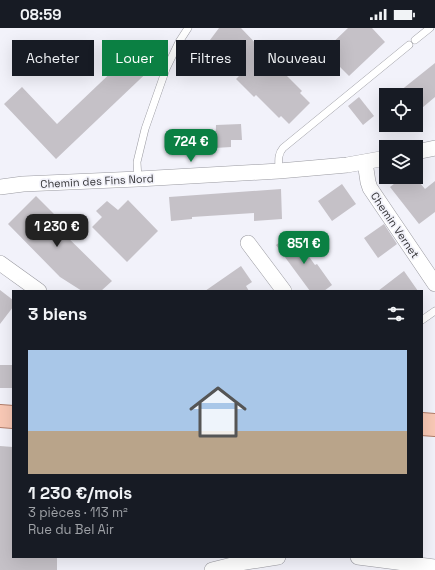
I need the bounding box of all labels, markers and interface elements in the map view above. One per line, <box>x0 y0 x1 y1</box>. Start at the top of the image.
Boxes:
text: 08:59 <box>20 5 61 24</box>
chip: Acheter <box>12 40 94 76</box>
chip: Louer <box>102 40 168 76</box>
chip: Filtres <box>176 40 246 76</box>
chip: Nouveau <box>254 40 340 76</box>
map controls <box>379 88 423 184</box>
button: locate <box>379 88 423 132</box>
pin: 724 € <box>163 129 219 163</box>
text: 724 € <box>173 133 209 150</box>
button: layers <box>379 140 423 184</box>
street label: Chemin des Fins Nord <box>40 171 154 191</box>
street label: Chemin Vernet <box>368 189 422 261</box>
pin: 1 230 € <box>20 214 94 248</box>
text: 1 230 € <box>34 218 80 235</box>
pin: 851 € <box>276 231 332 265</box>
text: 851 € <box>287 235 321 252</box>
text: 3 biens <box>28 303 87 325</box>
icon: filters <box>385 303 407 325</box>
icon: home <box>182 376 254 448</box>
text: 1 230 €/mois <box>28 482 132 504</box>
text: 3 pièces · 113 m² <box>28 504 128 521</box>
text: Rue du Bel Air <box>28 521 114 538</box>

